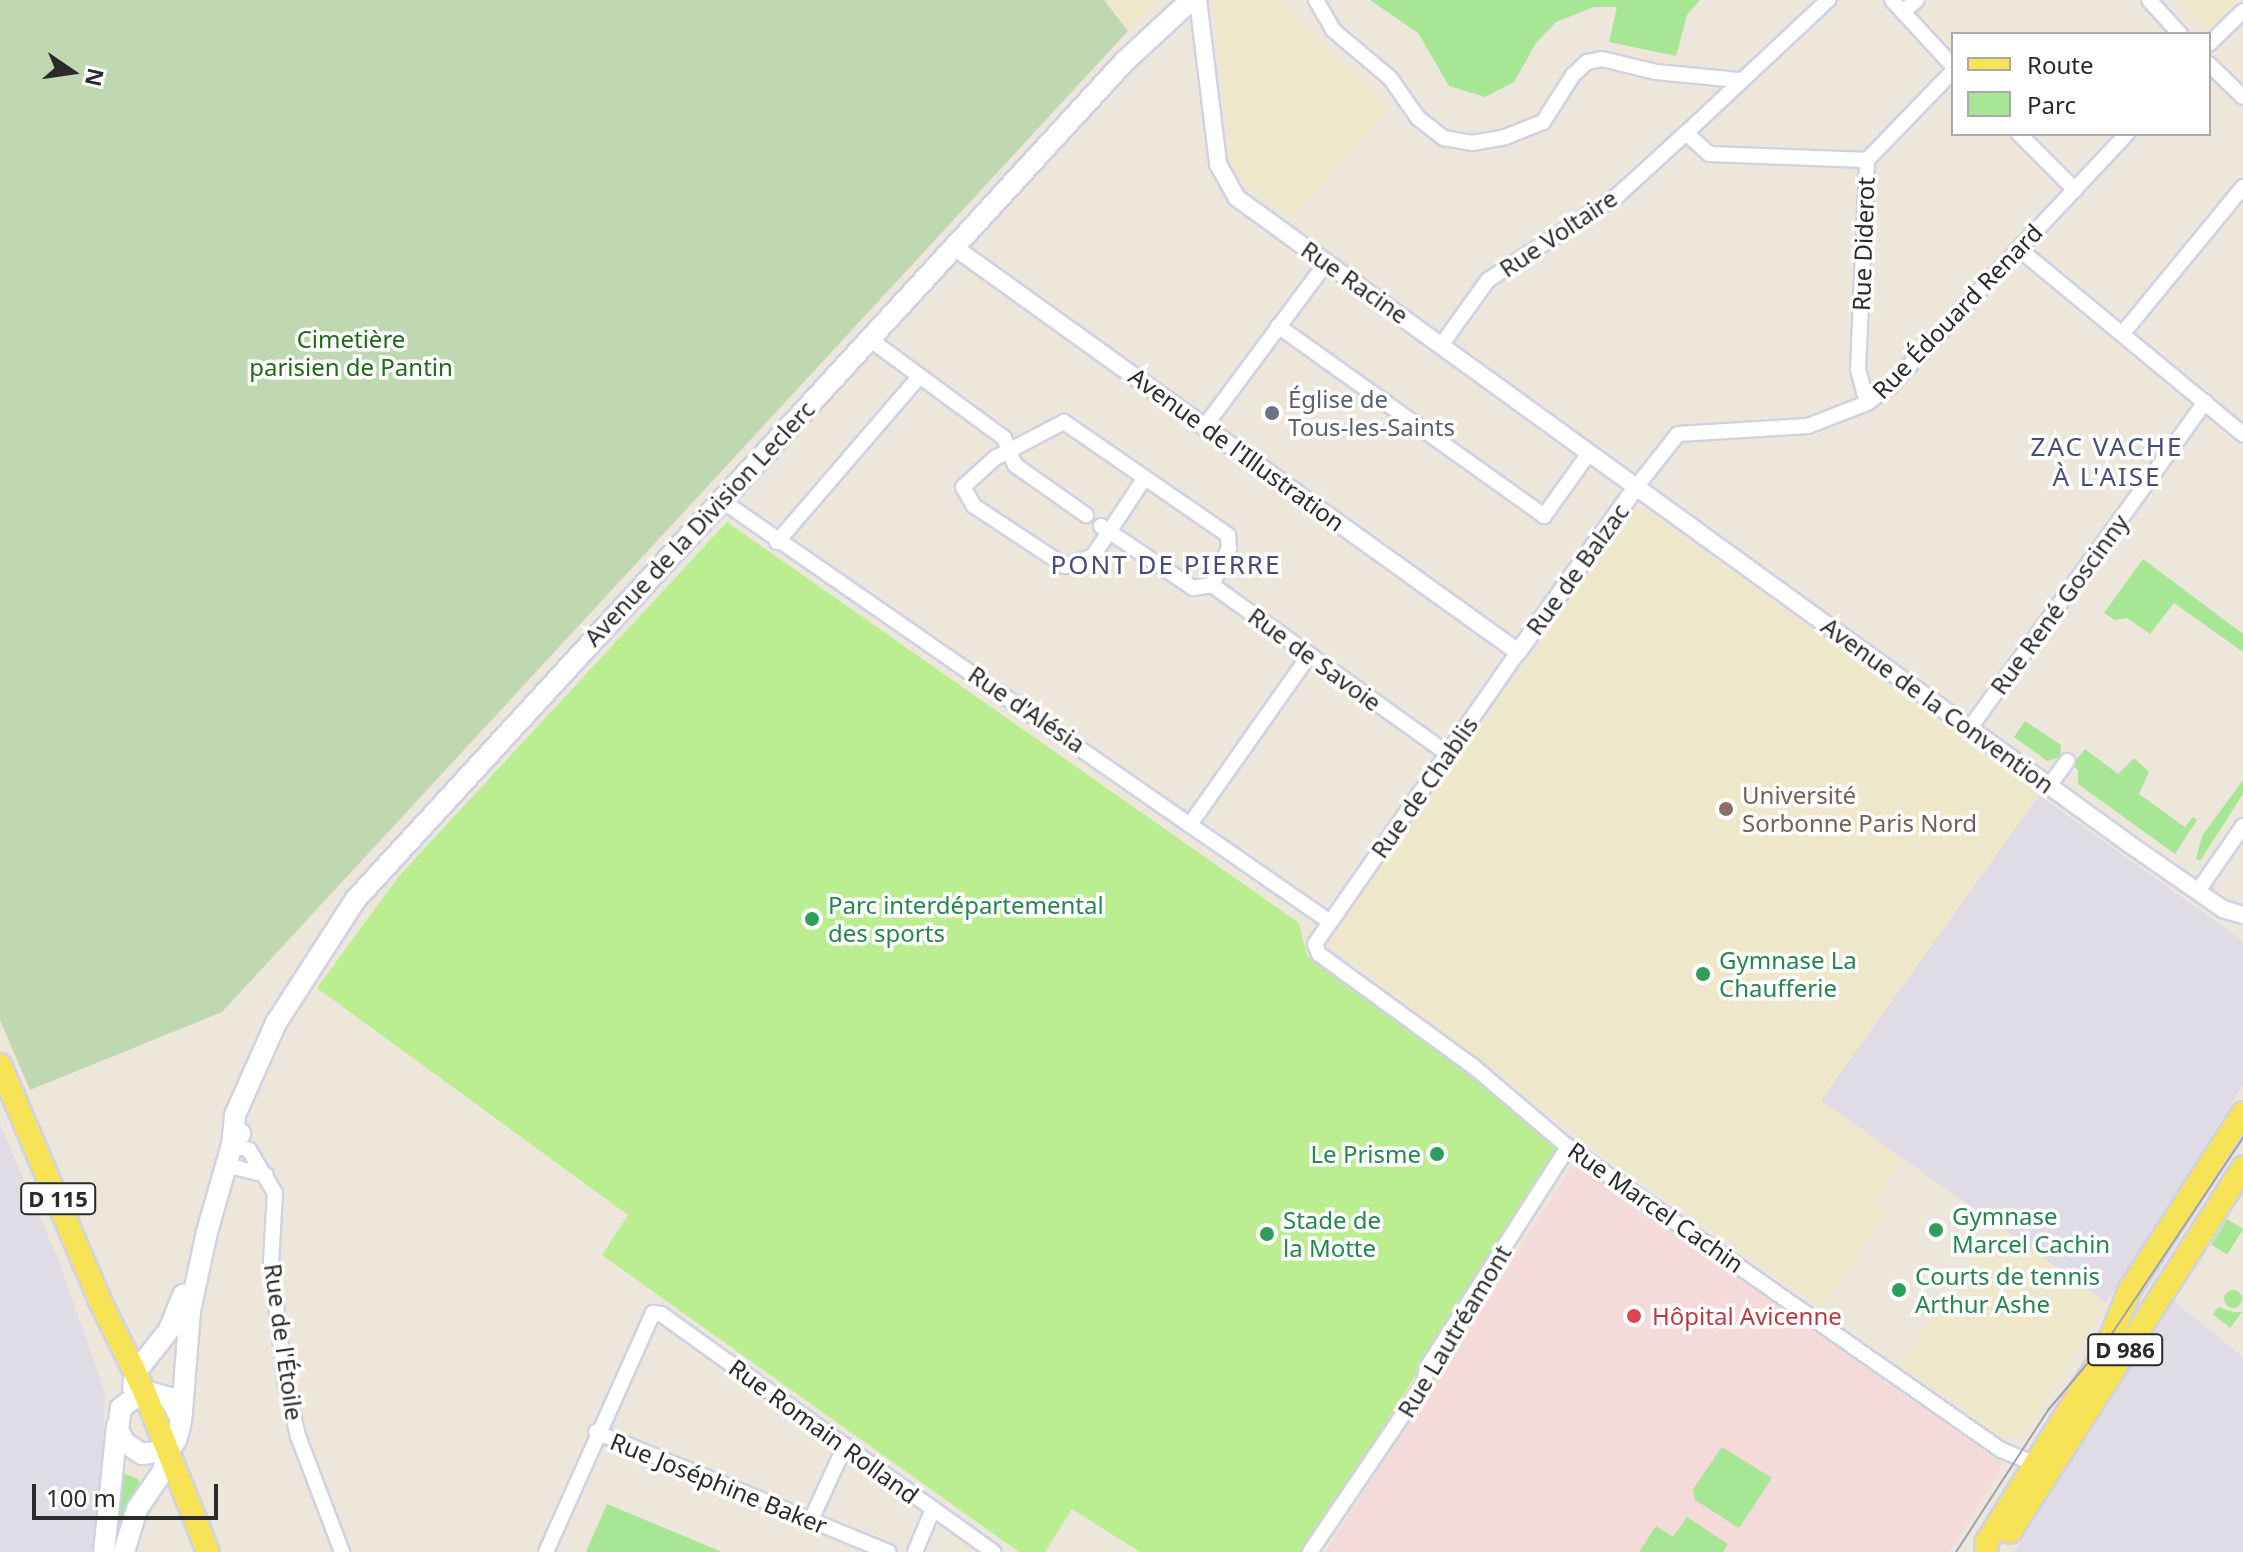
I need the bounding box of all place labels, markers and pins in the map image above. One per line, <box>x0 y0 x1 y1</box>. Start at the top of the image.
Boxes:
place label: Église de Tous-les-Saints <box>1288 385 1455 441</box>
marker: Église de Tous-les-Saints <box>1263 404 1281 422</box>
place label: Université Sorbonne Paris Nord <box>1742 781 1977 837</box>
marker: Université Sorbonne Paris Nord <box>1717 800 1735 818</box>
place label: Parc interdépartemental des sports <box>828 891 1104 947</box>
marker: Parc interdépartemental des sports <box>803 910 821 928</box>
place label: Gymnase La Chaufferie <box>1719 946 1857 1002</box>
marker: Gymnase La Chaufferie <box>1694 965 1712 983</box>
place label: Le Prisme <box>1311 1140 1421 1168</box>
marker: Le Prisme <box>1428 1145 1446 1163</box>
place label: Gymnase Marcel Cachin <box>1952 1202 2110 1258</box>
place label: Stade de la Motte <box>1283 1206 1381 1262</box>
marker: Gymnase Marcel Cachin <box>1927 1221 1945 1239</box>
marker: Stade de la Motte <box>1258 1225 1276 1243</box>
place label: Courts de tennis Arthur Ashe <box>1915 1262 2100 1318</box>
marker: Courts de tennis Arthur Ashe <box>1890 1281 1908 1299</box>
place label: Hôpital Avicenne <box>1652 1302 1842 1330</box>
marker: Hôpital Avicenne <box>1623 1305 1645 1327</box>

